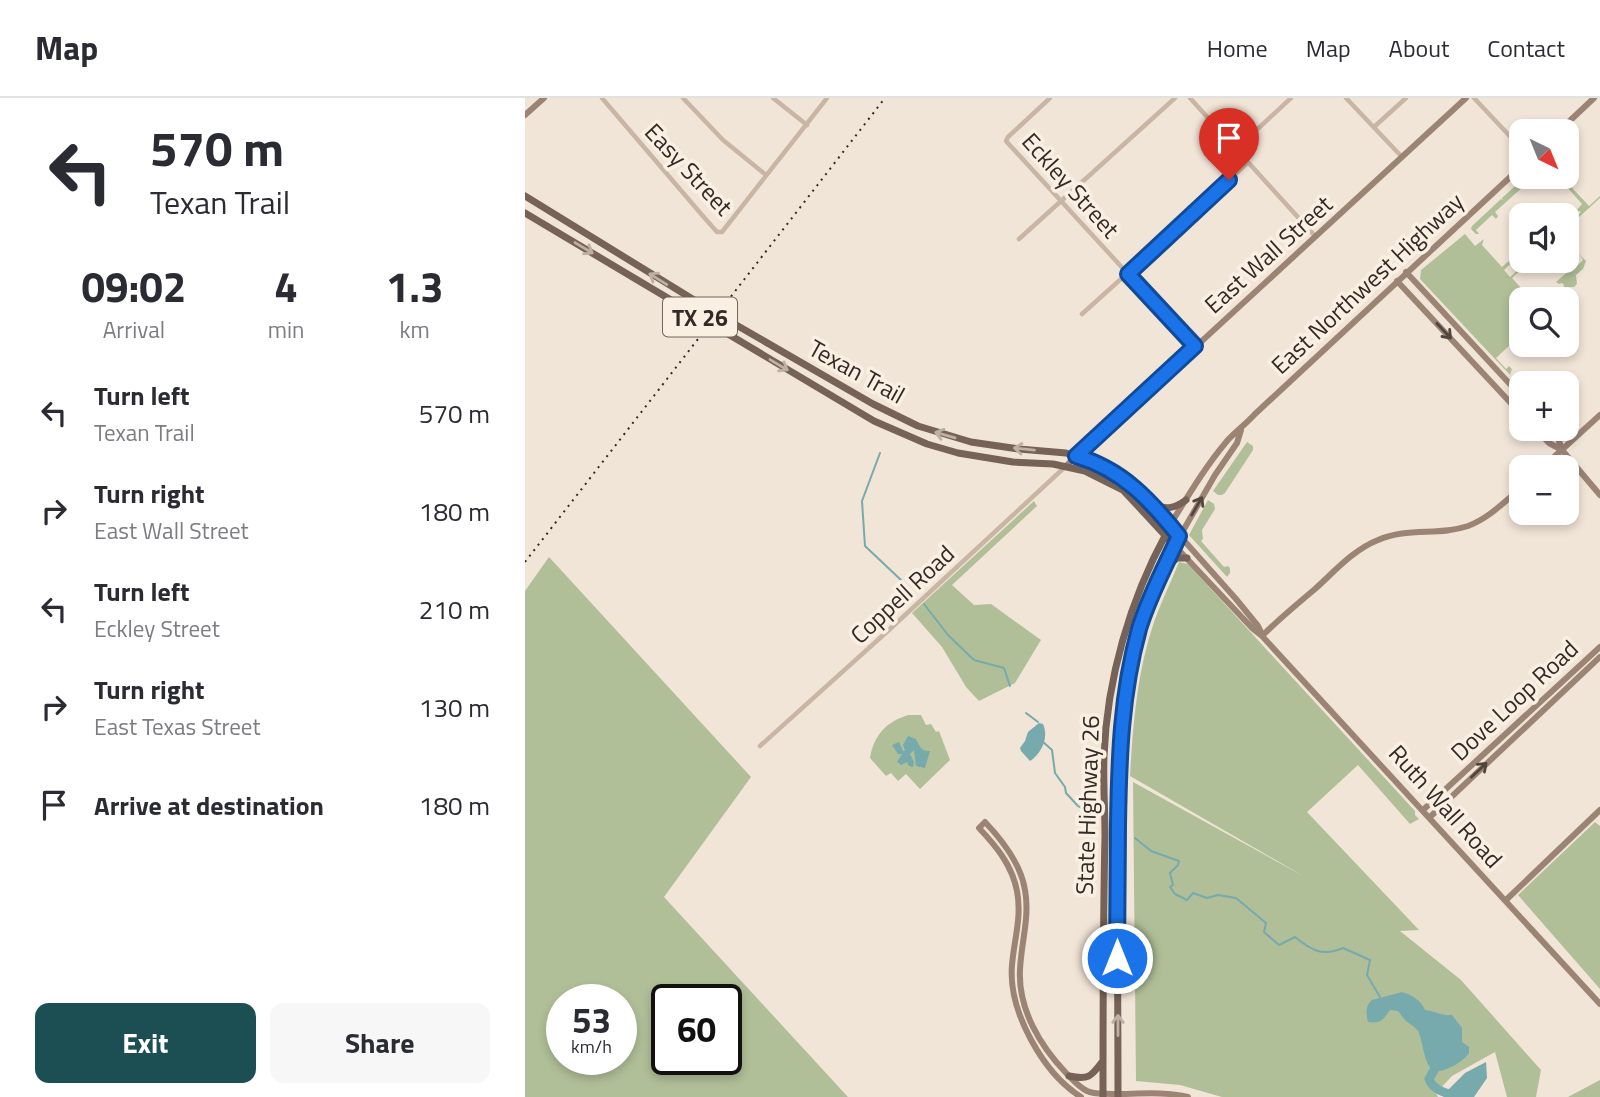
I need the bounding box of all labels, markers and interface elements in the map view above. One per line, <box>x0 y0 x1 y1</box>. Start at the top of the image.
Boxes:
text: Map <box>35 23 98 73</box>
text: Home <box>1207 30 1268 66</box>
text: Map <box>1306 30 1351 66</box>
text: About <box>1389 30 1449 66</box>
text: Contact <box>1487 30 1565 66</box>
pin <box>1199 108 1259 180</box>
text: 570 m <box>150 110 284 185</box>
street label: Easy Street <box>637 115 742 224</box>
icon: arrive <box>1210 119 1248 157</box>
north arrow <box>1509 119 1579 189</box>
map controls <box>1509 119 1579 525</box>
street label: Eckley Street <box>1014 124 1129 246</box>
icon: left <box>35 126 126 217</box>
text: Texan Trail <box>150 178 290 226</box>
street label: East Northwest Highway <box>1263 184 1472 382</box>
street label: East Wall Street <box>1196 186 1340 321</box>
button: sound <box>1509 203 1579 273</box>
one-way arrow <box>573 242 593 256</box>
text: 09:02 <box>81 254 186 318</box>
text: 4 <box>274 254 298 318</box>
text: 1.3 <box>386 254 444 318</box>
one-way arrow <box>649 271 668 286</box>
button: search <box>1509 287 1579 357</box>
road number: TX 26 <box>663 298 737 336</box>
text: Arrival <box>103 312 165 347</box>
text: min <box>268 312 304 347</box>
text: km <box>400 312 430 347</box>
one-way arrow <box>1435 322 1452 339</box>
street label: Texan Trail <box>802 330 912 412</box>
one-way arrow <box>768 359 788 373</box>
button: + <box>1509 371 1579 441</box>
text: Turn left <box>94 376 189 415</box>
icon: left <box>35 394 73 432</box>
text: 570 m <box>419 394 490 433</box>
text: Texan Trail <box>94 415 195 450</box>
one-way arrow <box>934 427 956 440</box>
one-way arrow <box>1013 443 1036 456</box>
button: − <box>1509 455 1579 525</box>
text: Turn right <box>94 474 205 513</box>
icon: right <box>35 492 73 530</box>
text: 180 m <box>419 492 490 531</box>
one-way arrow <box>1190 496 1204 516</box>
text: East Wall Street <box>94 513 249 548</box>
street label: Coppell Road <box>842 536 962 652</box>
text: Turn left <box>94 572 189 611</box>
icon: left <box>35 590 73 628</box>
text: 210 m <box>419 590 490 629</box>
text: Eckley Street <box>94 611 220 646</box>
street label: Dove Loop Road <box>1442 631 1586 769</box>
text: Turn right <box>94 670 205 709</box>
icon: right <box>35 688 73 726</box>
text: 130 m <box>419 688 490 727</box>
text: East Texas Street <box>94 709 260 744</box>
street label: State Highway 26 <box>1066 715 1108 895</box>
street label: Ruth Wall Road <box>1381 736 1511 876</box>
one-way arrow <box>1470 762 1487 779</box>
icon: arrive <box>35 786 73 824</box>
text: Arrive at destination <box>94 786 324 825</box>
text: 180 m <box>419 786 490 825</box>
position arrow <box>1080 921 1154 995</box>
speed limit sign: 60 <box>651 984 742 1075</box>
text: 53 <box>572 993 611 1047</box>
button: Exit <box>35 1003 256 1083</box>
button: Share <box>270 1003 490 1083</box>
one-way arrow <box>1111 1014 1125 1037</box>
text: km/h <box>571 1033 612 1060</box>

